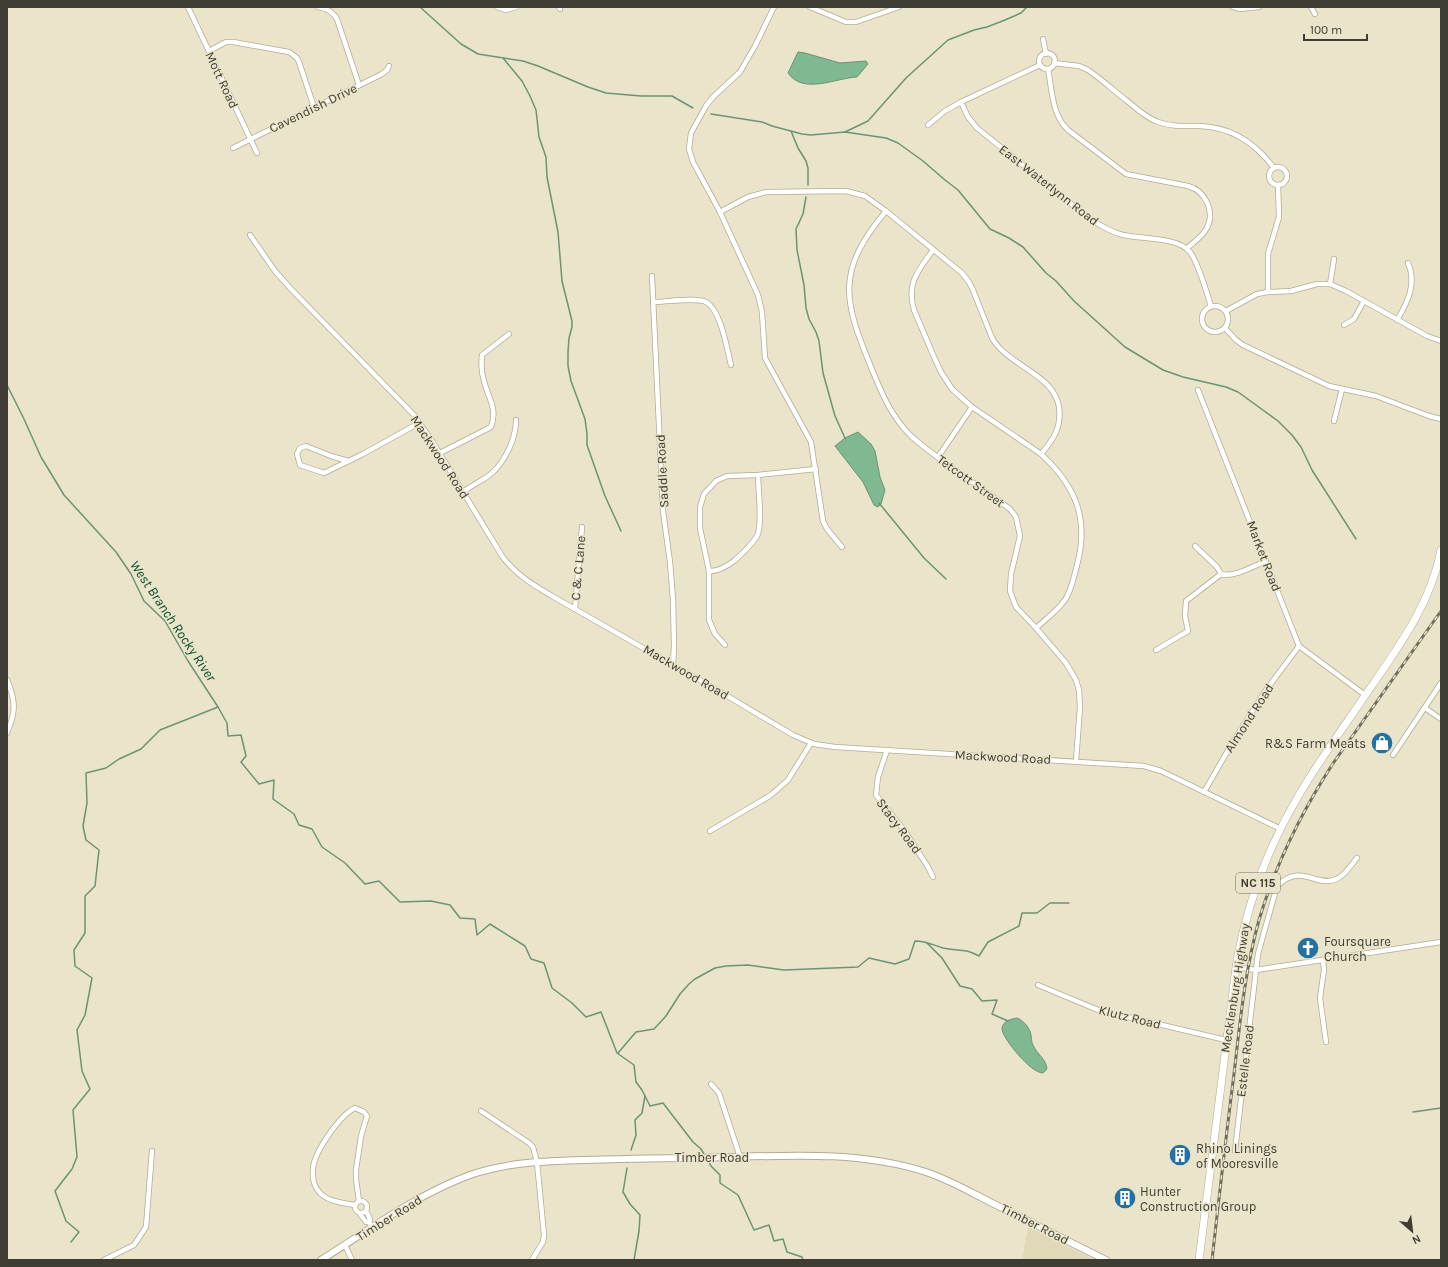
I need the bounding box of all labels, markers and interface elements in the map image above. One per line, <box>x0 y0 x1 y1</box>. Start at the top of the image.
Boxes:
scale bar <box>1304 16 1367 42</box>
text: 100 m <box>1310 23 1342 37</box>
street label: Mott Road <box>202 49 242 111</box>
street label: Cavendish Drive <box>267 80 360 136</box>
street label: East Waterlynn Road <box>996 141 1102 229</box>
street label: Mackwood Road <box>407 412 473 502</box>
street label: Saddle Road <box>653 434 671 508</box>
street label: Tetcott Street <box>934 452 1008 510</box>
street label: Market Road <box>1244 518 1284 594</box>
street label: C & C Lane <box>568 535 588 601</box>
water label: West Branch Rocky River <box>126 557 221 686</box>
street label: Mackwood Road <box>640 641 732 703</box>
street label: Almond Road <box>1221 681 1277 755</box>
shop icon: R&S Farm Meats <box>1369 730 1395 756</box>
place label: R&S Farm Meats <box>1265 736 1366 751</box>
street label: Mackwood Road <box>954 747 1052 767</box>
street label: Stacy Road <box>873 795 925 857</box>
road number: NC 115 <box>1236 873 1280 893</box>
street label: Mecklenburg Highway <box>1217 922 1253 1054</box>
place label: Foursquare Church <box>1324 934 1391 964</box>
church icon: Foursquare Church <box>1295 935 1321 961</box>
street label: Klutz Road <box>1097 1002 1163 1032</box>
street label: Estelle Road <box>1233 1024 1257 1098</box>
place label: Rhino Linings of Mooresville <box>1196 1141 1279 1171</box>
building icon: Rhino Linings of Mooresville <box>1167 1142 1193 1168</box>
street label: Timber Road <box>675 1150 749 1165</box>
place label: Hunter Construction Group <box>1140 1184 1256 1214</box>
building icon: Hunter Construction Group <box>1112 1185 1138 1211</box>
street label: Timber Road <box>353 1192 425 1244</box>
street label: Timber Road <box>998 1200 1072 1248</box>
north arrow <box>1392 1211 1432 1251</box>
text: N <box>1410 1232 1423 1247</box>

